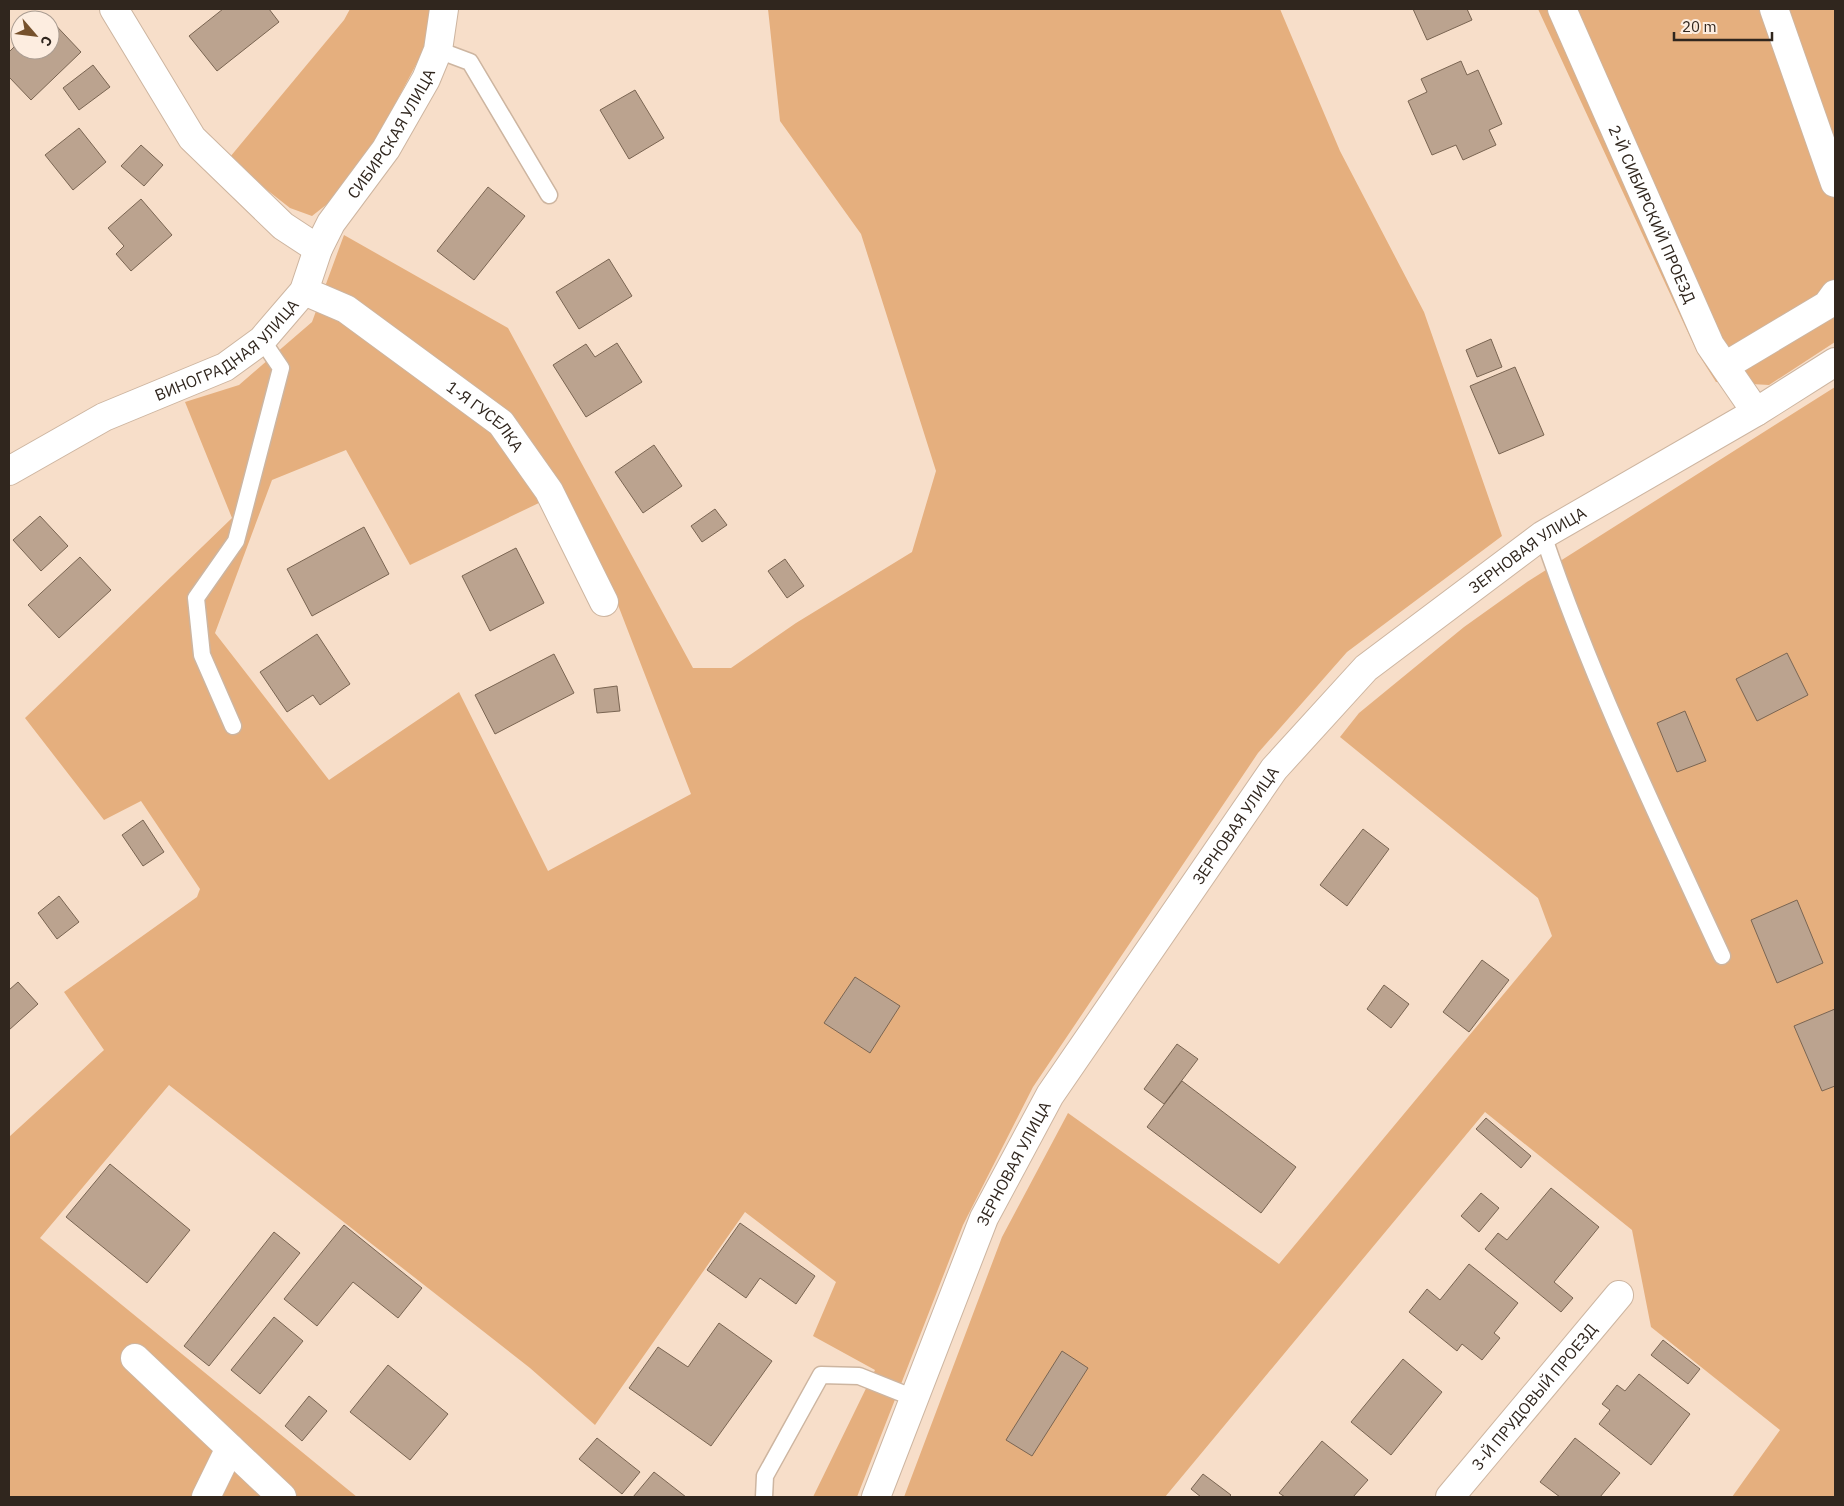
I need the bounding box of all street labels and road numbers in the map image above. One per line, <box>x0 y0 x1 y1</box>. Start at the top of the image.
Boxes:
street label: СИБИРСКАЯ УЛИЦА <box>343 66 439 202</box>
street label: 2-Й СИБИРСКИЙ ПРОЕЗД <box>1604 122 1700 307</box>
street label: ВИНОГРАДНАЯ УЛИЦА <box>152 295 303 405</box>
street label: 1-Я ГУСЕЛКА <box>443 376 528 456</box>
street label: ЗЕРНОВАЯ УЛИЦА <box>1464 502 1590 597</box>
street label: ЗЕРНОВАЯ УЛИЦА <box>1188 762 1283 888</box>
street label: ЗЕРНОВАЯ УЛИЦА <box>972 1098 1055 1229</box>
street label: 3-Й ПРУДОВЫЙ ПРОЕЗД <box>1467 1319 1601 1474</box>

